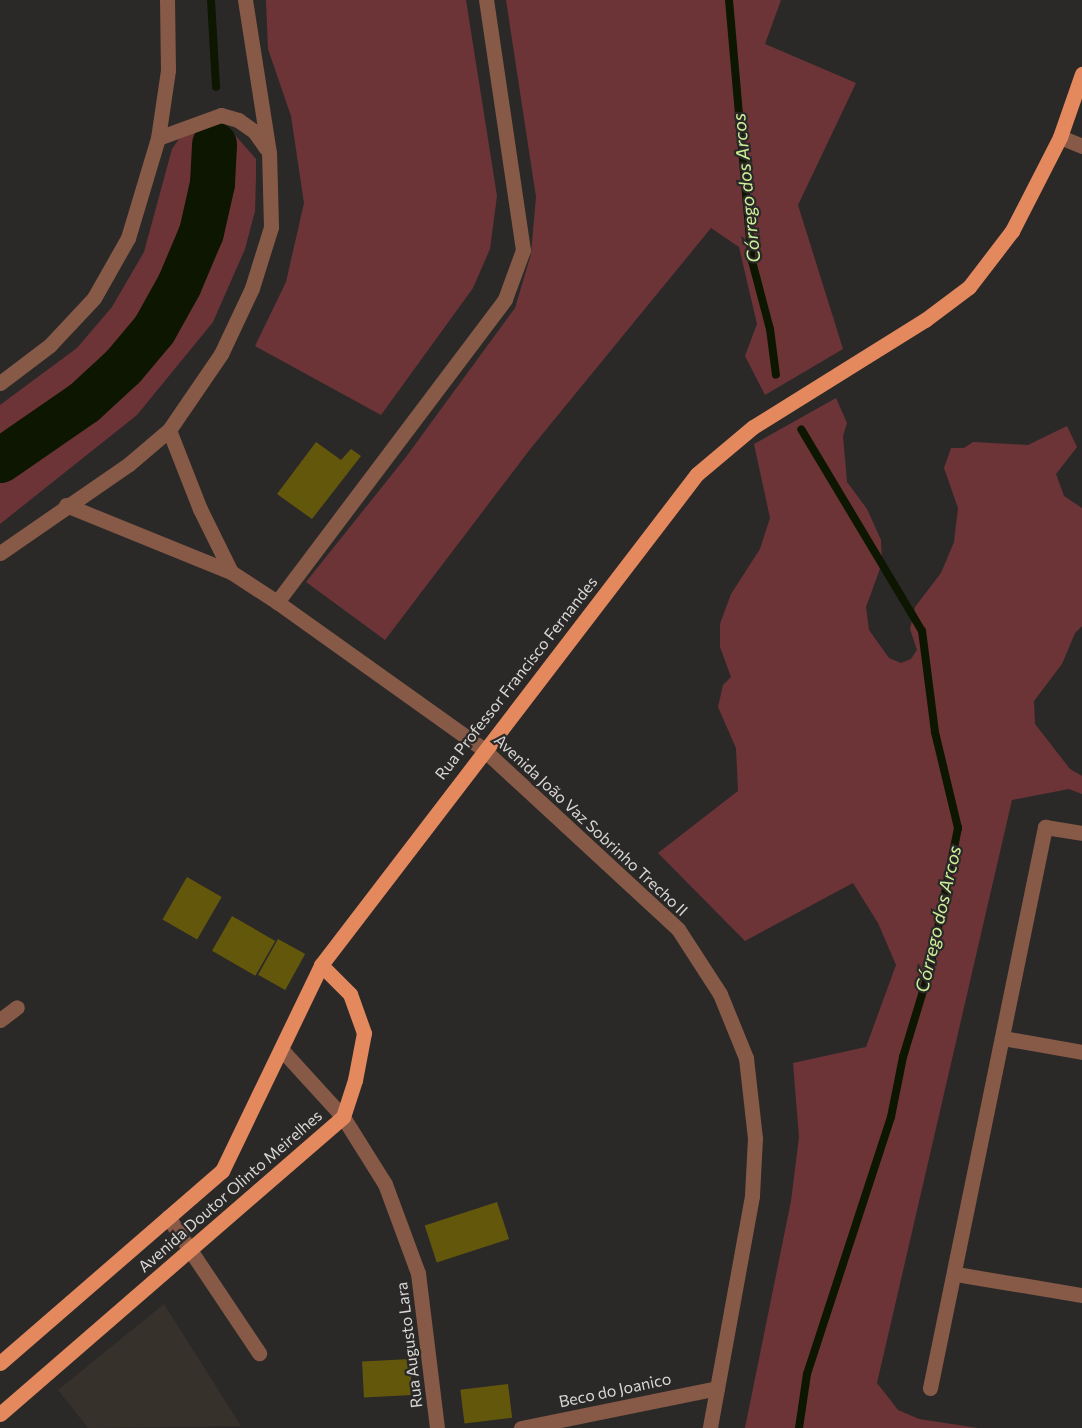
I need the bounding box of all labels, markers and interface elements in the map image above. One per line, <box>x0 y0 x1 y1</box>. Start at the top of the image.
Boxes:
water label: Córrego dos Arcos <box>727 112 765 264</box>
street label: Rua Professor Francisco Fernandes <box>431 573 601 783</box>
street label: Avenida João Vaz Sobrinho Trecho II <box>490 730 692 920</box>
water label: Córrego dos Arcos <box>911 843 965 995</box>
street label: Avenida Doutor Olinto Meirelhes <box>134 1106 326 1276</box>
street label: Rua Augusto Lara <box>392 1281 426 1409</box>
street label: Beco do Joanico <box>557 1369 673 1411</box>

